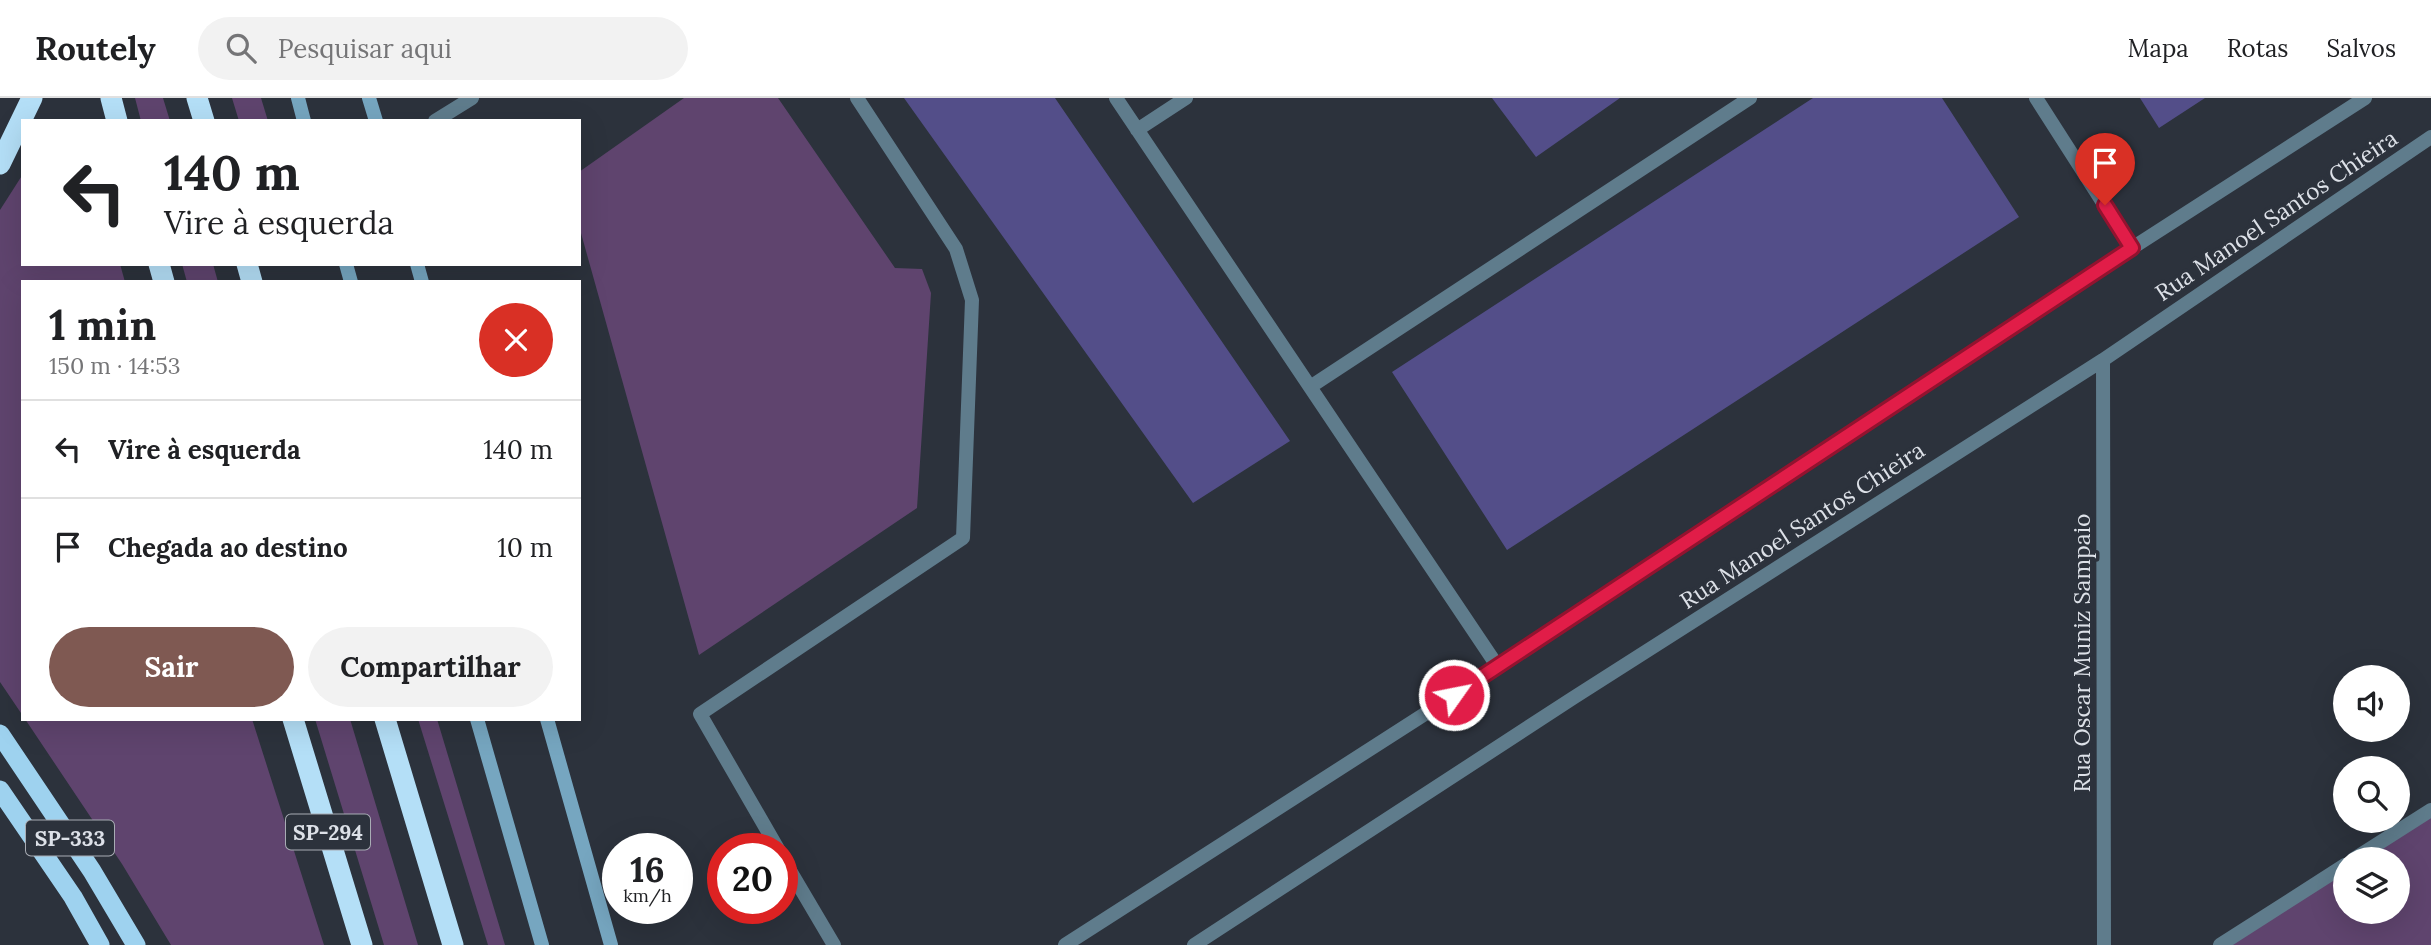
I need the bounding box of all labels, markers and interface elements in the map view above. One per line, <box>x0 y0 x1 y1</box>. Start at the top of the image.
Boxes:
search box <box>198 17 688 80</box>
text: Routely <box>35 27 156 69</box>
icon: search <box>222 29 260 67</box>
text: Pesquisar aqui <box>278 32 452 65</box>
text: Mapa <box>2128 33 2189 64</box>
text: Rotas <box>2227 33 2288 64</box>
text: Salvos <box>2326 33 2396 64</box>
street label: Rua Manoel Santos Chieira <box>2149 123 2403 307</box>
pin <box>2075 133 2135 205</box>
text: 140 m <box>164 141 300 203</box>
icon: arrive <box>2086 144 2124 182</box>
icon: left <box>49 147 140 238</box>
text: Vire à esquerda <box>164 202 394 243</box>
text: 1 min <box>49 298 156 352</box>
button: close <box>479 303 553 377</box>
text: 150 m · 14:53 <box>49 351 181 380</box>
icon: left <box>49 430 87 468</box>
text: Vire à esquerda <box>108 433 301 466</box>
text: 140 m <box>483 433 553 466</box>
street label: Rua Manoel Santos Chieira <box>1674 435 1930 615</box>
street label: Rua Oscar Muniz Sampaio <box>2067 513 2096 793</box>
icon: arrive <box>49 528 87 566</box>
text: Chegada ao destino <box>108 531 348 564</box>
text: 10 m <box>497 531 553 564</box>
button: Sair <box>49 627 294 707</box>
button: Compartilhar <box>308 627 553 707</box>
position arrow <box>1417 658 1491 732</box>
map controls <box>2333 665 2410 924</box>
button: sound <box>2333 665 2410 742</box>
button: search <box>2333 756 2410 833</box>
road number: SP-294 <box>286 814 370 850</box>
road number: SP-333 <box>26 820 114 856</box>
speed limit sign: 20 <box>707 833 798 924</box>
text: 16 <box>630 847 665 892</box>
button: layers <box>2333 847 2410 924</box>
text: km/h <box>623 884 672 907</box>

